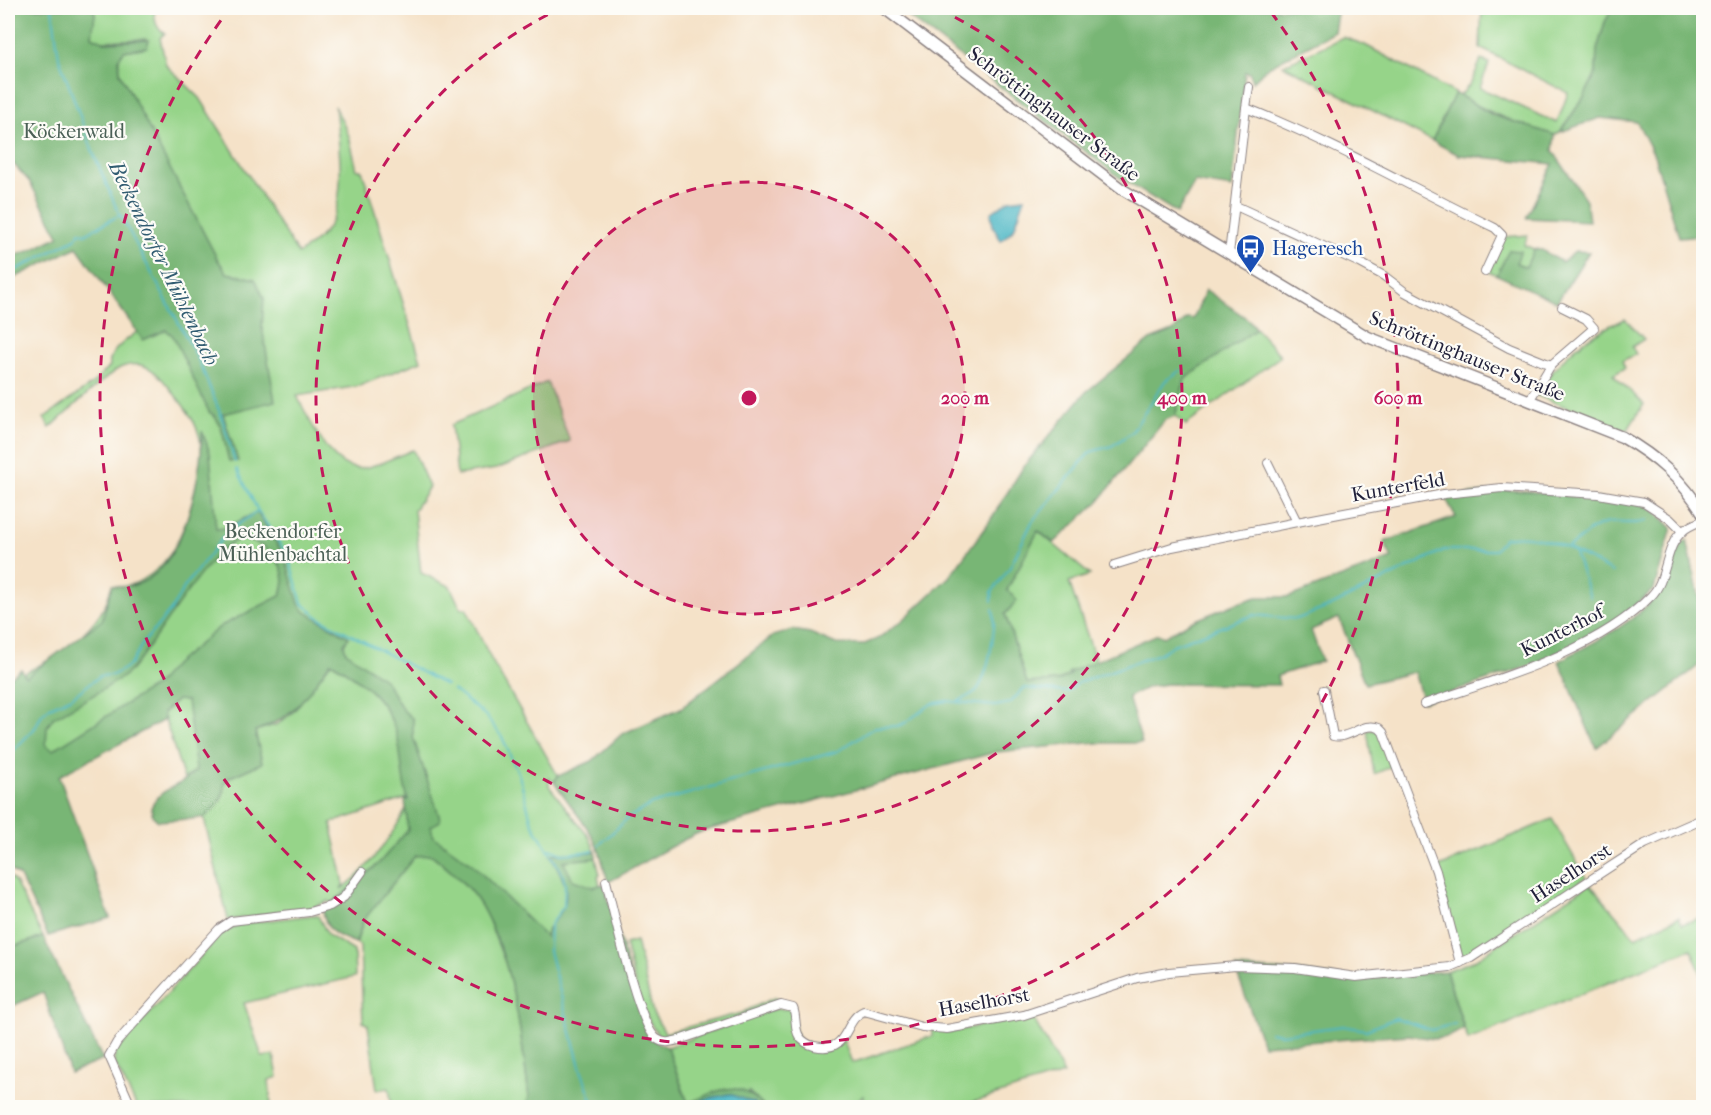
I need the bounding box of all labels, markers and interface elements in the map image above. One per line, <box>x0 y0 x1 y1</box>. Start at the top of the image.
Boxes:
street label: Schröttinghauser Straße <box>964 42 1144 186</box>
park label: Köckerwald <box>23 120 126 143</box>
water label: Beckendorfer Mühlenbach <box>104 156 224 369</box>
bus stop icon: Hageresch <box>1235 232 1267 274</box>
place label: Hageresch <box>1272 237 1364 260</box>
street label: Schröttinghauser Straße <box>1366 306 1568 406</box>
centre of rings <box>739 388 759 408</box>
text: 200 m <box>941 388 990 409</box>
text: 400 m <box>1156 388 1208 409</box>
text: 600 m <box>1374 388 1423 409</box>
street label: Kunterfeld <box>1349 467 1448 507</box>
park label: Beckendorfer Mühlenbachtal <box>219 520 348 566</box>
street label: Kunterhof <box>1517 598 1611 662</box>
street label: Haselhorst <box>1526 838 1616 908</box>
street label: Haselhorst <box>937 983 1031 1021</box>

